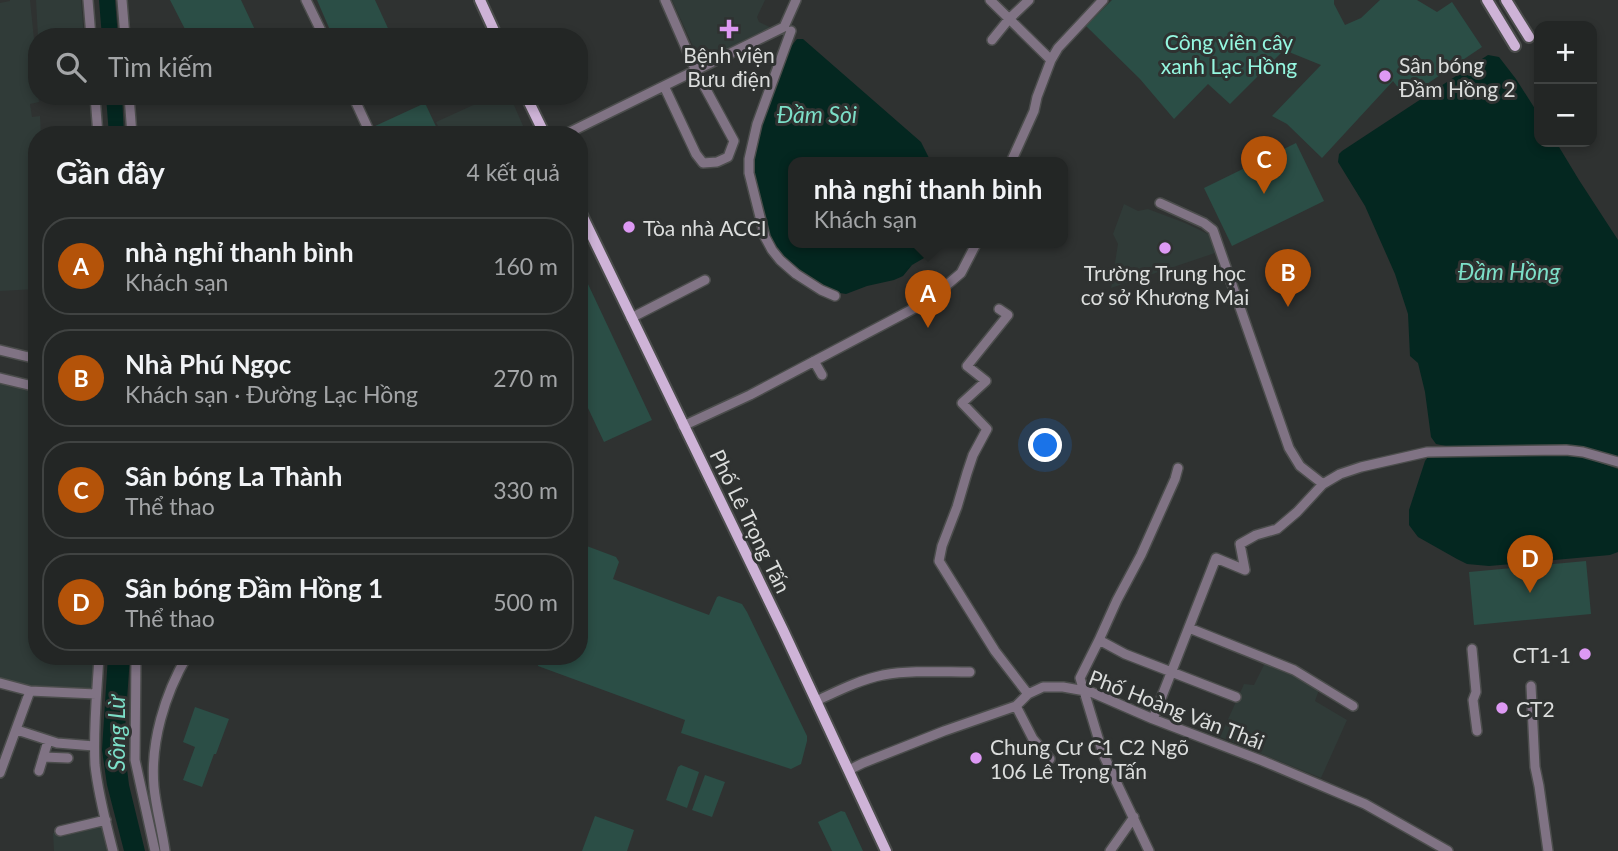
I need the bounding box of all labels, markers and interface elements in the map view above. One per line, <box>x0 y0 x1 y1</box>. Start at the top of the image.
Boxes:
marker: Bệnh viện Bưu điện <box>719 19 739 39</box>
map controls <box>1534 21 1597 147</box>
button: + <box>1534 21 1597 84</box>
search box <box>28 28 588 105</box>
park label: Công viên cây xanh Lạc Hồng <box>1161 29 1297 78</box>
place label: Bệnh viện Bưu điện <box>683 42 775 91</box>
icon: search <box>52 48 90 86</box>
text: Tìm kiếm <box>108 51 213 83</box>
place label: Sân bóng Đầm Hồng 2 <box>1399 52 1516 101</box>
marker: Sân bóng Đầm Hồng 2 <box>1377 68 1393 84</box>
button: − <box>1534 84 1597 147</box>
water label: Đầm Sòi <box>777 100 857 128</box>
pin: C <box>1241 136 1287 194</box>
text: Gần đây <box>56 154 165 190</box>
popup <box>788 157 1068 248</box>
text: 4 kết quả <box>466 158 560 186</box>
text: nhà nghỉ thanh bình <box>814 173 1042 205</box>
text: Khách sạn <box>814 205 917 233</box>
place label: Tòa nhà ACCI <box>643 215 767 240</box>
marker: Tòa nhà ACCI <box>621 219 637 235</box>
text: nhà nghỉ thanh bình <box>125 236 354 268</box>
marker: Trường Trung học cơ sở Khương Mai <box>1157 240 1173 256</box>
pin: B <box>1265 249 1311 307</box>
text: A <box>73 252 89 280</box>
text: 160 m <box>493 252 558 280</box>
water label: Đầm Hồng <box>1458 257 1561 285</box>
place label: Trường Trung học cơ sở Khương Mai <box>1081 260 1249 309</box>
text: Khách sạn <box>125 268 228 296</box>
pin: A <box>905 270 951 328</box>
text: Nhà Phú Ngọc <box>125 348 291 380</box>
text: B <box>73 364 89 392</box>
text: 270 m <box>493 364 558 392</box>
text: Khách sạn · Đường Lạc Hồng <box>125 380 418 408</box>
your location <box>1028 428 1062 462</box>
street label: Phố Lê Trọng Tấn <box>705 445 797 597</box>
text: Sân bóng La Thành <box>125 460 342 492</box>
text: C <box>73 476 89 504</box>
text: 330 m <box>493 476 558 504</box>
text: Thể thao <box>125 492 215 520</box>
pin: D <box>1507 535 1553 593</box>
text: Sân bóng Đầm Hồng 1 <box>125 572 383 604</box>
text: D <box>72 588 90 616</box>
text: 500 m <box>493 588 558 616</box>
text: Thể thao <box>125 604 215 632</box>
place label: CT1-1 <box>1512 642 1571 667</box>
marker: CT1-1 <box>1577 646 1593 662</box>
street label: Phố Hoàng Văn Thái <box>1086 664 1268 754</box>
water label: Sông Lừ <box>102 694 130 771</box>
place label: CT2 <box>1516 696 1555 721</box>
marker: CT2 <box>1494 700 1510 716</box>
place label: Chung Cư C1 C2 Ngõ 106 Lê Trọng Tấn <box>990 734 1189 783</box>
marker: Chung Cư C1 C2 Ngõ 106 Lê Trọng Tấn <box>968 750 984 766</box>

